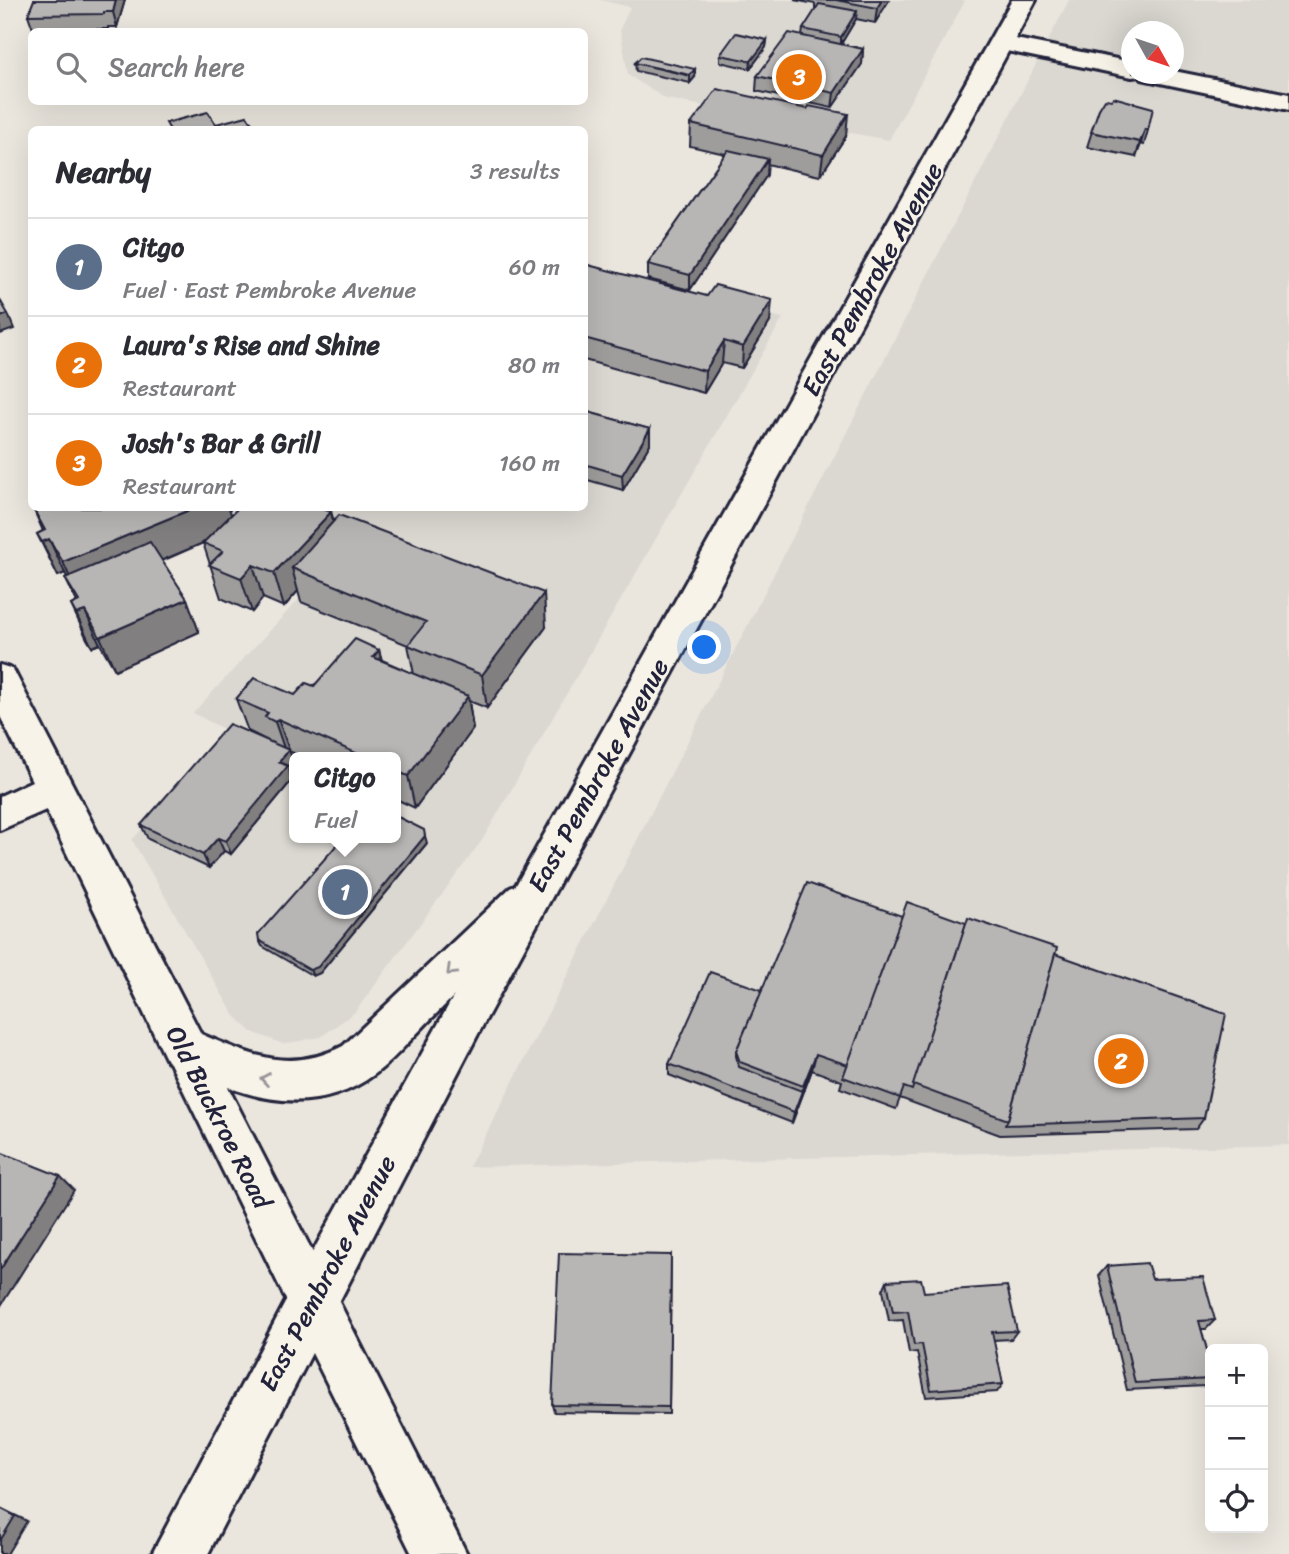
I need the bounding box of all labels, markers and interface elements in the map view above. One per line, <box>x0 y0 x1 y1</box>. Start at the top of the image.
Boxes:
north arrow <box>1121 21 1184 84</box>
search box <box>28 28 588 105</box>
text: Search here <box>108 44 245 90</box>
icon: search <box>52 48 90 86</box>
pin: 3 <box>776 51 822 103</box>
text: Nearby <box>56 145 151 199</box>
text: 3 results <box>470 151 560 192</box>
street label: East Pembroke Avenue <box>788 153 956 405</box>
text: Citgo <box>123 224 184 270</box>
text: 1 <box>74 247 84 288</box>
text: 60 m <box>509 247 560 288</box>
text: Fuel · East Pembroke Avenue <box>123 270 416 311</box>
text: Laura's Rise and Shine <box>123 322 380 368</box>
text: 2 <box>72 345 86 386</box>
text: 80 m <box>508 345 560 386</box>
text: Restaurant <box>123 368 237 409</box>
text: Josh's Bar & Grill <box>123 420 320 466</box>
text: 3 <box>73 443 85 484</box>
text: 160 m <box>499 443 560 484</box>
text: Restaurant <box>123 466 237 507</box>
your location <box>687 630 721 664</box>
street label: East Pembroke Avenue <box>514 649 682 901</box>
popup <box>289 752 401 843</box>
text: Citgo <box>314 754 376 800</box>
text: Fuel <box>314 800 358 841</box>
pin: 1 <box>322 866 368 918</box>
one-way arrow <box>447 963 459 975</box>
street label: Old Buckroe Road <box>153 1017 286 1219</box>
pin: 2 <box>1098 1035 1144 1087</box>
one-way arrow <box>259 1072 271 1087</box>
street label: East Pembroke Avenue <box>245 1146 409 1400</box>
map controls <box>1205 1344 1268 1533</box>
button: + <box>1205 1344 1268 1407</box>
button: − <box>1205 1407 1268 1470</box>
button: locate <box>1205 1470 1268 1533</box>

